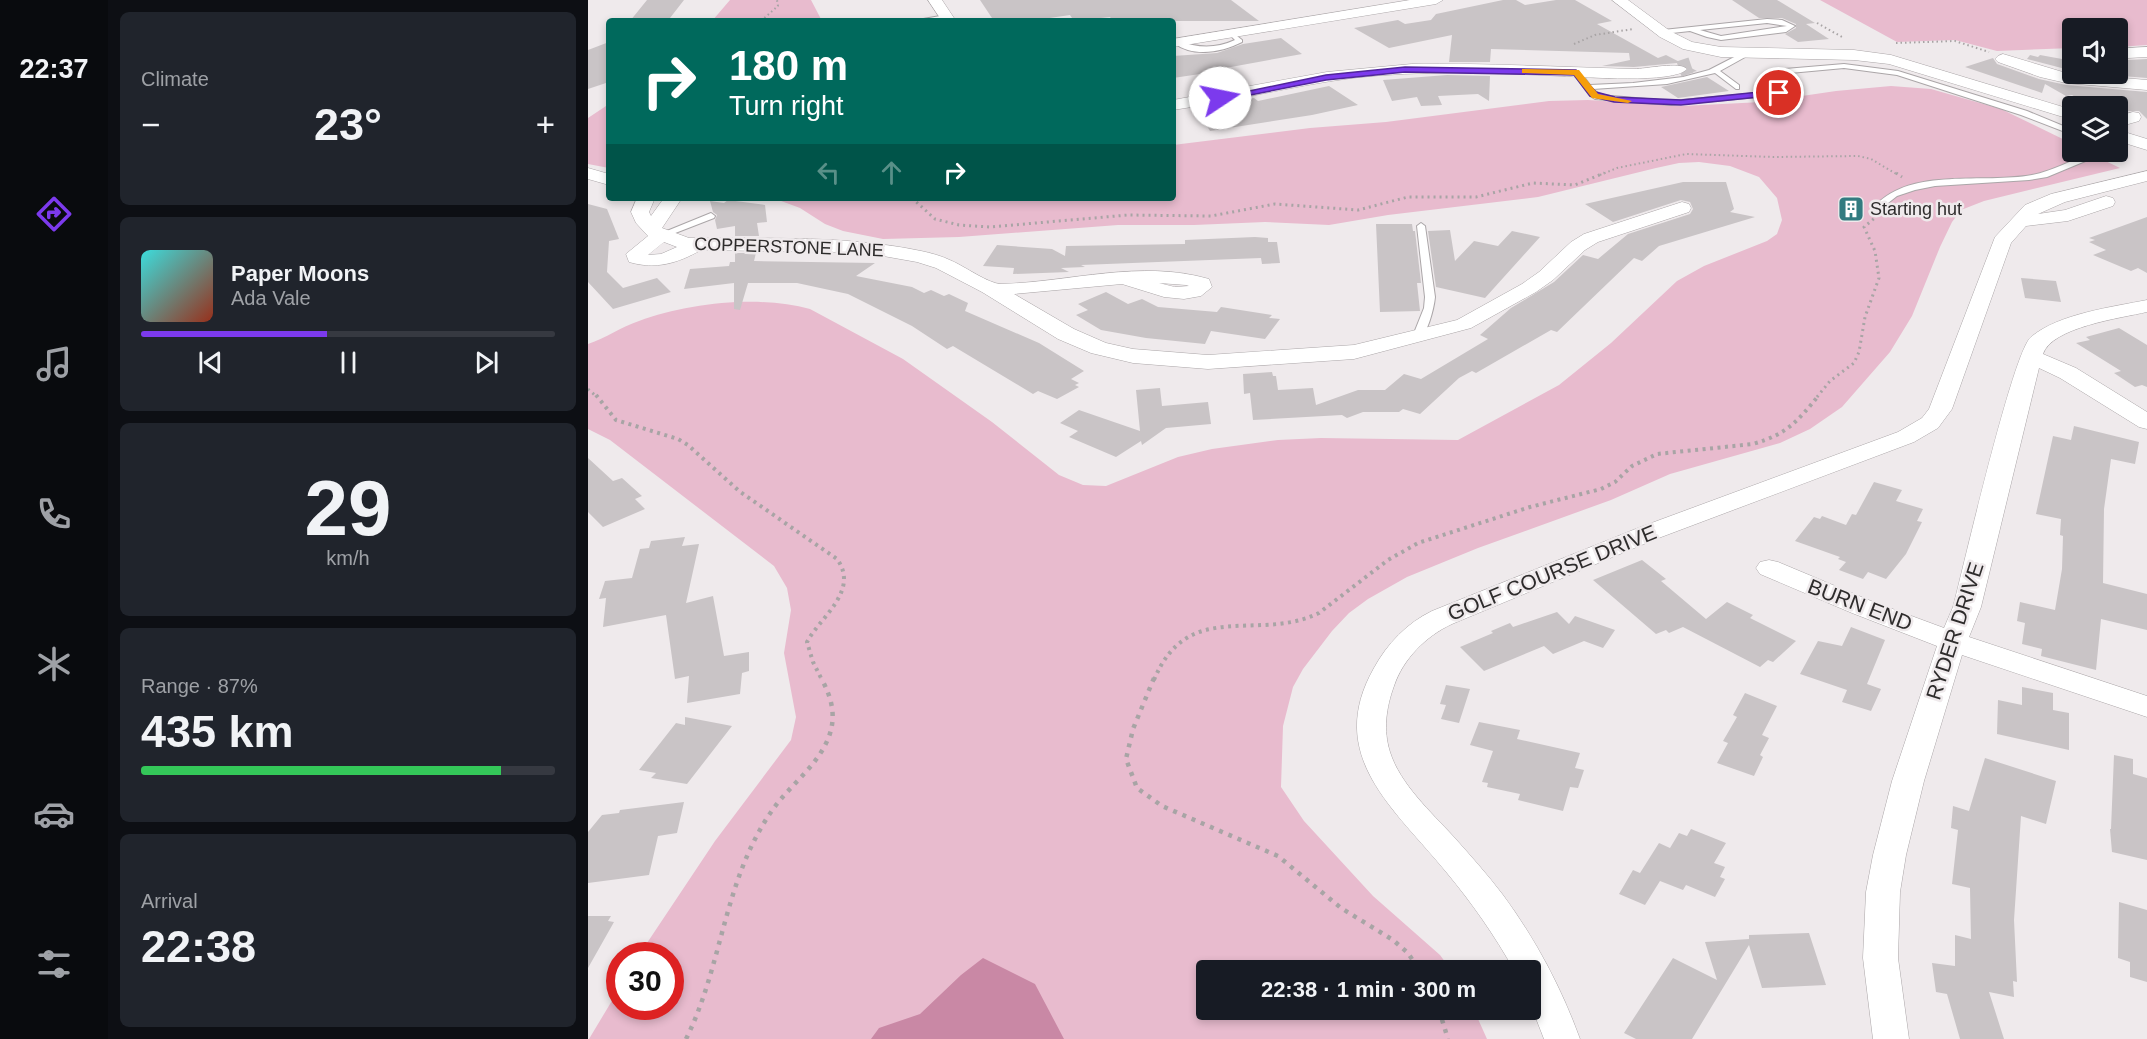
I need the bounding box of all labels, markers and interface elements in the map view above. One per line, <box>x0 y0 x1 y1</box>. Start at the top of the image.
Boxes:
map controls <box>2062 18 2128 162</box>
button: sound <box>2062 18 2128 84</box>
icon: right <box>630 42 708 120</box>
text: 180 m <box>729 42 848 89</box>
text: 22:37 <box>19 54 89 84</box>
position arrow <box>1188 66 1252 130</box>
pin <box>1753 67 1804 118</box>
text: Climate <box>141 68 209 90</box>
icon: arrive <box>1762 76 1795 109</box>
text: Turn right <box>729 91 844 121</box>
button: layers <box>2062 96 2128 162</box>
text: 23° <box>314 99 382 150</box>
text: − <box>141 106 160 143</box>
text: + <box>536 106 555 143</box>
icon: left <box>812 156 845 189</box>
icon: ahead <box>875 156 908 189</box>
icon: right <box>938 156 971 189</box>
icon: directions <box>33 193 75 235</box>
building icon: Starting hut <box>1836 194 1866 224</box>
place label: Starting hut <box>1870 199 1962 219</box>
street label: COPPERSTONE LANE <box>694 234 884 260</box>
text: Paper Moons <box>231 261 369 286</box>
text: Ada Vale <box>231 287 311 309</box>
icon: music <box>33 343 75 385</box>
icon: previous <box>194 346 227 379</box>
icon: pause <box>332 346 365 379</box>
icon: next <box>470 346 503 379</box>
text: 29 <box>305 464 391 552</box>
icon: phone <box>33 493 75 535</box>
street label: GOLF COURSE DRIVE <box>1444 520 1659 625</box>
text: km/h <box>326 547 370 569</box>
street label: RYDER DRIVE <box>1921 559 1988 702</box>
street label: BURN END <box>1805 574 1916 635</box>
icon: climate <box>33 643 75 685</box>
text: Range · 87% <box>141 675 258 697</box>
text: 435 km <box>141 706 294 757</box>
icon: car <box>33 793 75 835</box>
text: Arrival <box>141 890 198 912</box>
text: 22:38 <box>141 921 256 972</box>
speed limit sign: 30 <box>606 942 684 1020</box>
icon: filters <box>33 943 75 985</box>
text: 22:38 · 1 min · 300 m <box>1261 977 1476 1002</box>

